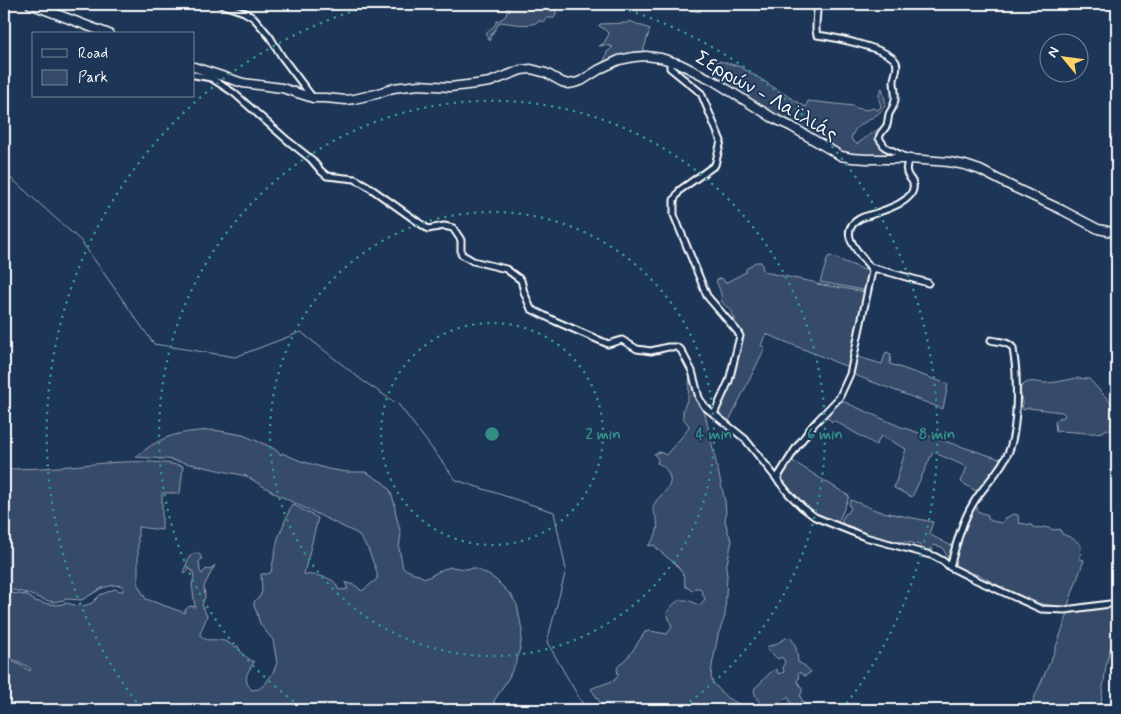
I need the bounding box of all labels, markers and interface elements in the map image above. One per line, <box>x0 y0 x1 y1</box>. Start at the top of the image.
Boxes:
legend <box>32 32 195 98</box>
north arrow <box>1038 32 1088 82</box>
text: Road <box>78 44 108 64</box>
text: N <box>1043 44 1064 61</box>
street label: Σερρών - Λαϊλιάς <box>690 45 843 148</box>
text: Park <box>78 68 108 88</box>
centre of rings <box>483 425 501 443</box>
text: 2 min <box>585 425 621 445</box>
text: 4 min <box>696 425 732 445</box>
text: 6 min <box>807 425 843 445</box>
text: 8 min <box>919 425 955 445</box>

